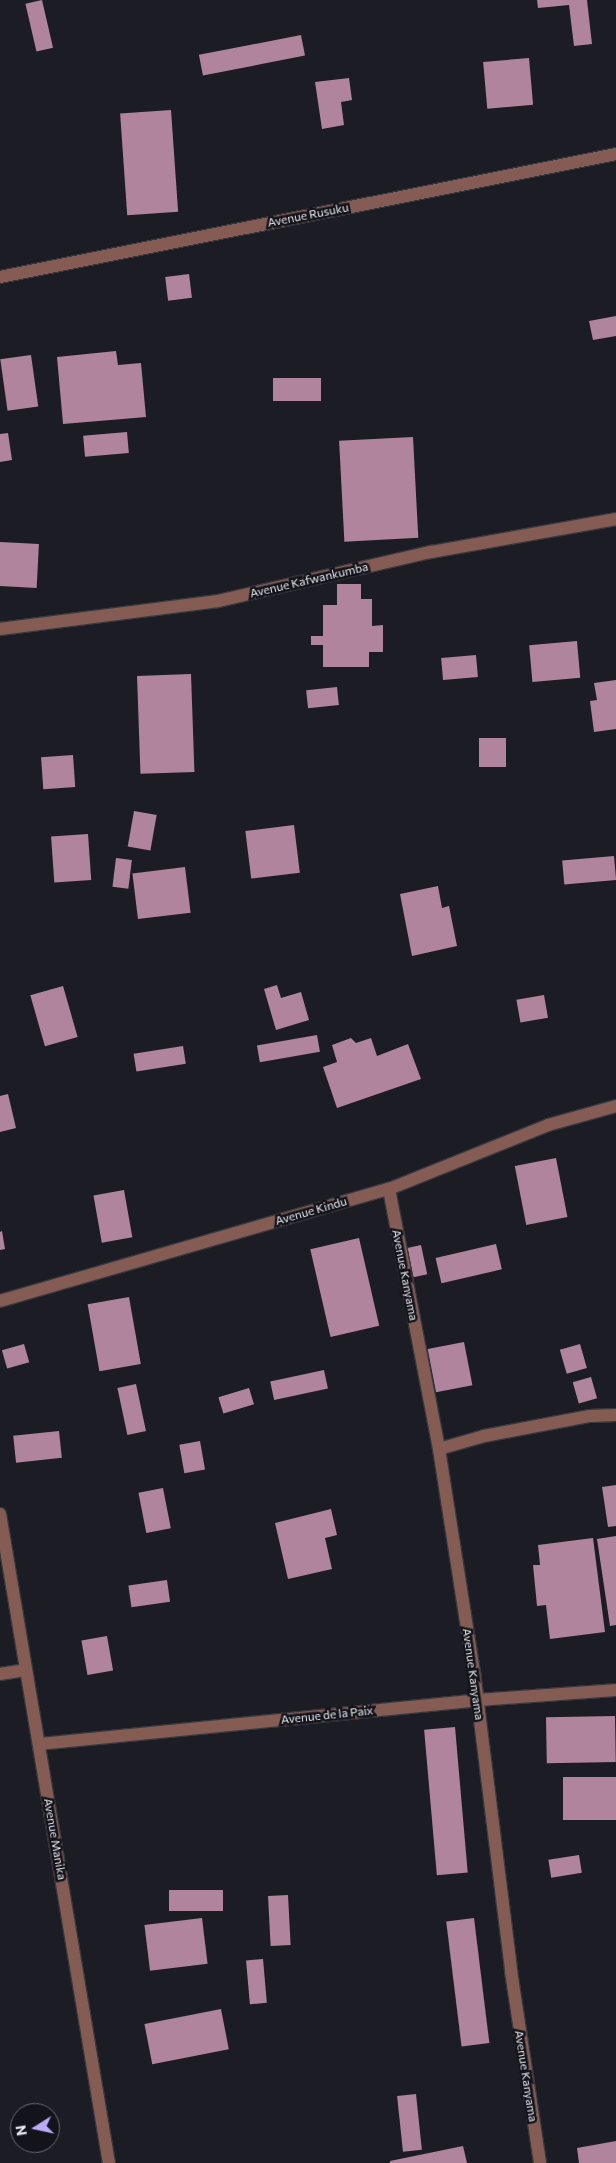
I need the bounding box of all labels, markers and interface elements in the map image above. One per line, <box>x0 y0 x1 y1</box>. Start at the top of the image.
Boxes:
street label: Avenue Rusuku <box>266 200 350 230</box>
street label: Avenue Kafwankumba <box>248 559 370 601</box>
street label: Avenue Kindu <box>273 1194 349 1228</box>
street label: Avenue Kanyama <box>389 1228 421 1322</box>
street label: Avenue Kanyama <box>459 1627 487 1721</box>
street label: Avenue de la Paix <box>280 1703 374 1727</box>
street label: Avenue Manika <box>41 1797 69 1881</box>
street label: Avenue Kanyama <box>512 2029 540 2123</box>
north arrow <box>10 2103 60 2153</box>
text: N <box>11 2124 30 2137</box>

